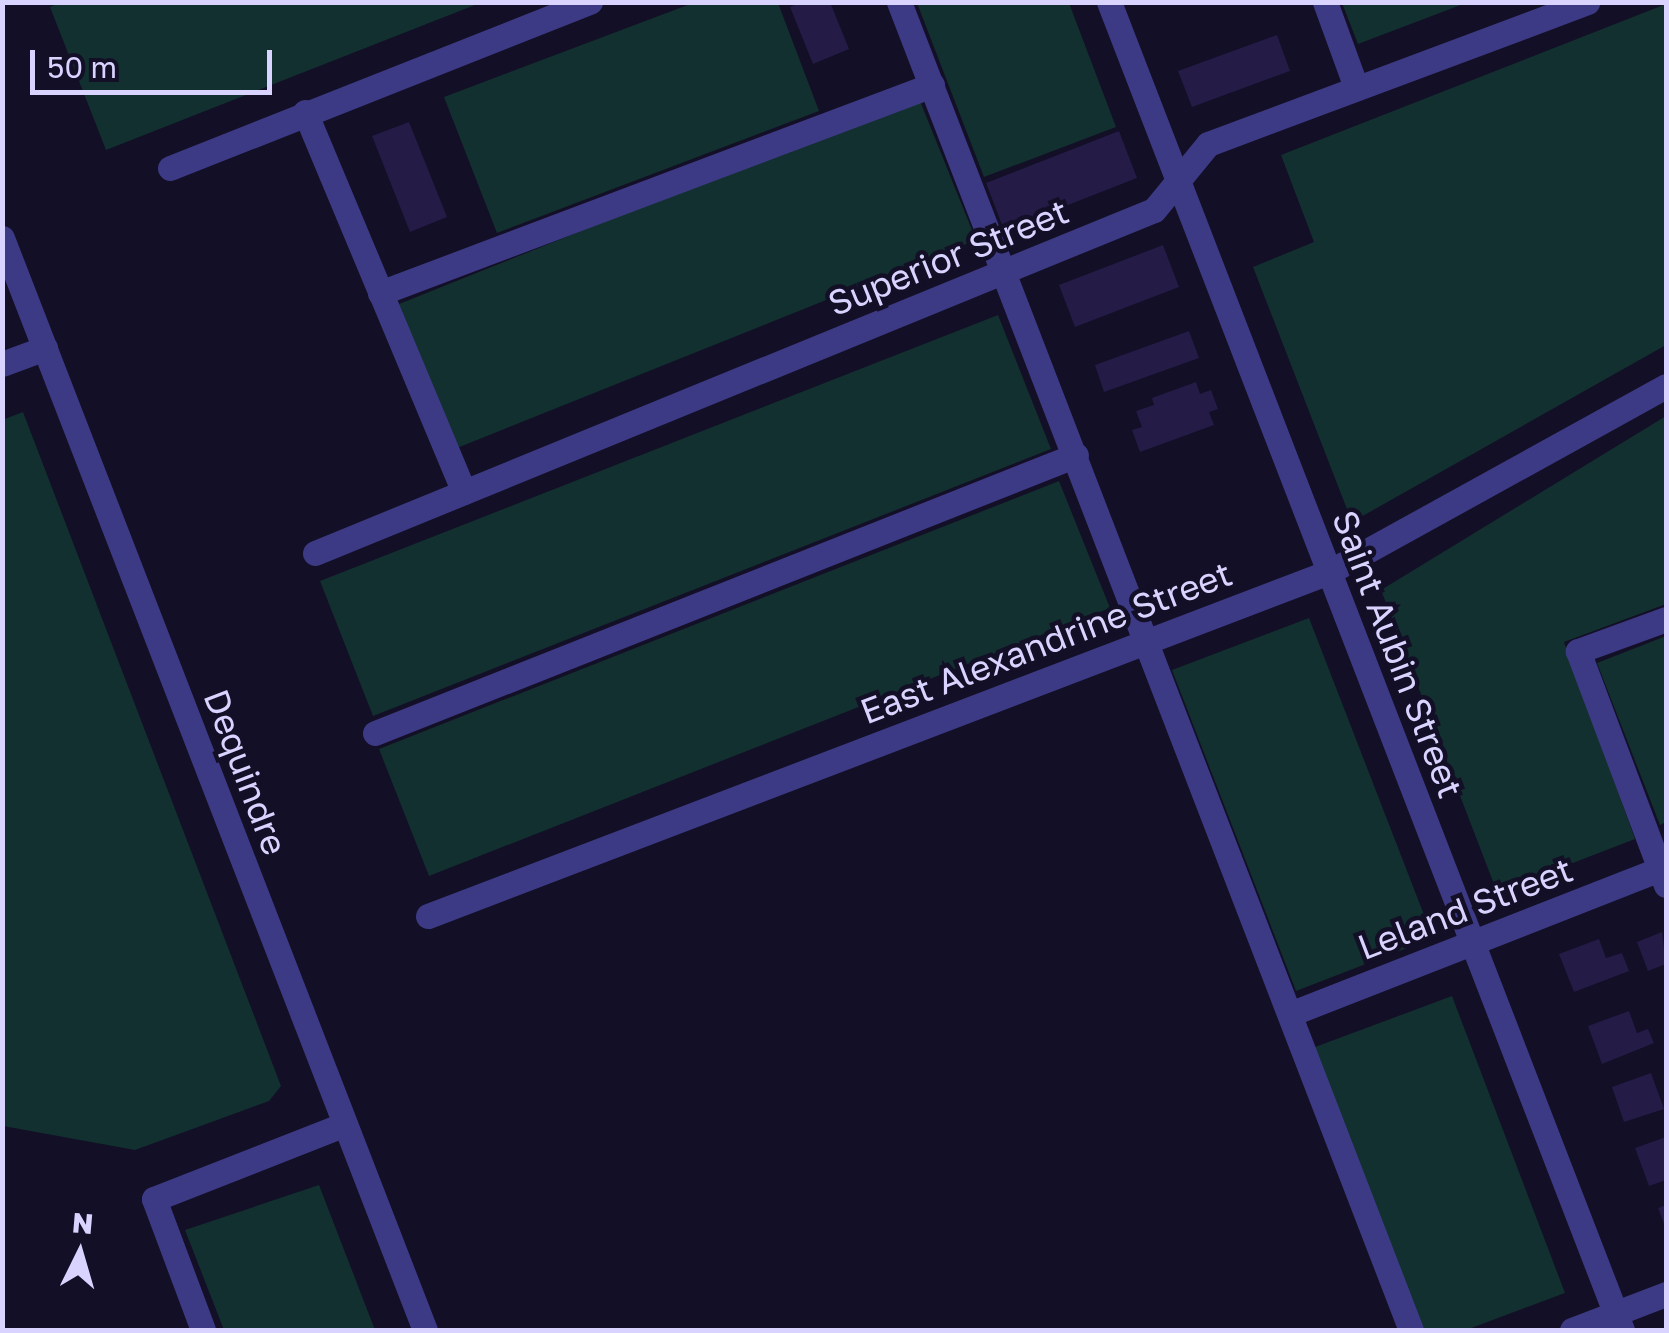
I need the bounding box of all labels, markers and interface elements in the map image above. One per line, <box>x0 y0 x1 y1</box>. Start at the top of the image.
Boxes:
scale bar <box>35 30 278 92</box>
text: 50 m <box>47 49 117 85</box>
street label: Superior Street <box>822 190 1074 324</box>
street label: Saint Aubin Street <box>1324 504 1472 804</box>
street label: East Alexandrine Street <box>854 552 1238 732</box>
street label: Dequindre <box>195 683 297 861</box>
street label: Leland Street <box>1352 848 1578 968</box>
north arrow <box>30 1203 130 1303</box>
text: N <box>71 1205 95 1240</box>

